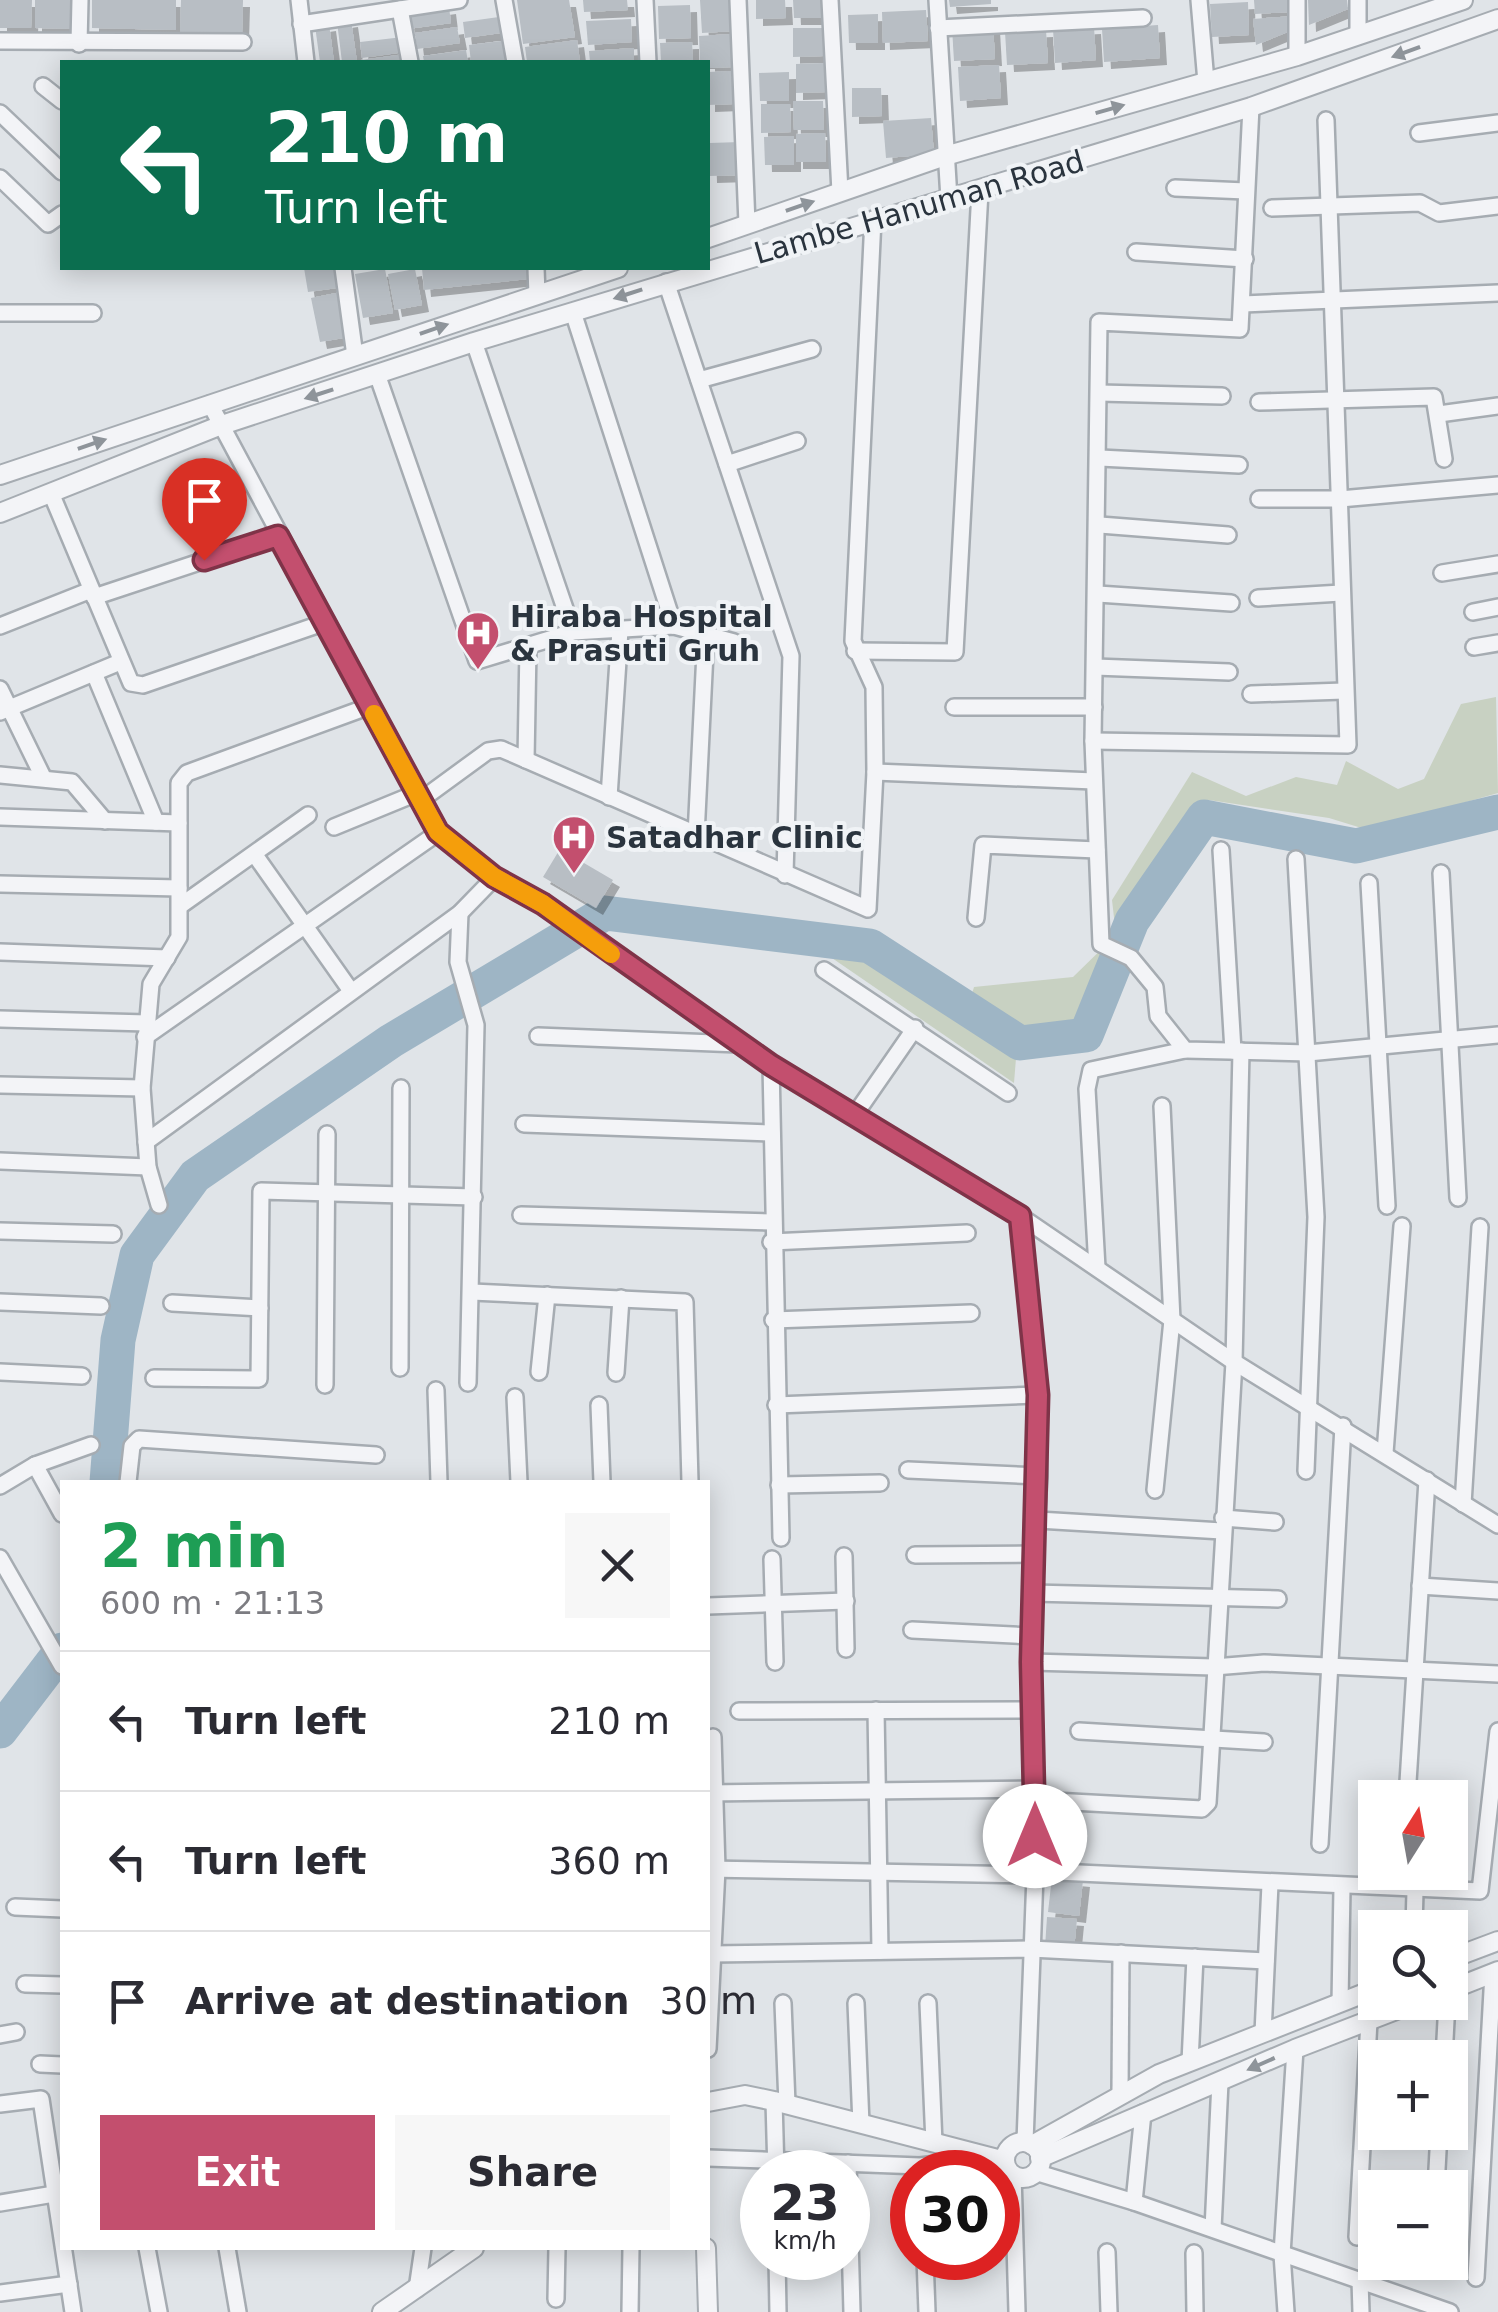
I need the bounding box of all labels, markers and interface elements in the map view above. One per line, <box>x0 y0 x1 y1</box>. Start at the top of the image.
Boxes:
one-way arrow <box>1391 45 1421 60</box>
text: 210 m <box>265 97 508 179</box>
icon: left <box>100 100 230 230</box>
one-way arrow <box>1095 101 1126 116</box>
street label: Lambe Hanuman Road <box>750 143 1088 271</box>
text: Turn left <box>265 181 448 234</box>
one-way arrow <box>785 198 815 213</box>
one-way arrow <box>613 288 643 303</box>
one-way arrow <box>419 321 449 336</box>
one-way arrow <box>304 387 334 402</box>
one-way arrow <box>78 436 108 451</box>
pin <box>162 458 247 561</box>
icon: arrive <box>177 473 232 528</box>
place label: Hiraba Hospital & Prasuti Gruh <box>510 599 773 668</box>
hospital icon: Hiraba Hospital & Prasuti Gruh <box>455 610 501 671</box>
hospital icon: Satadhar Clinic <box>551 814 597 875</box>
place label: Satadhar Clinic <box>606 820 863 855</box>
text: 2 min <box>100 1511 288 1581</box>
button: close <box>565 1513 670 1618</box>
text: 600 m · 21:13 <box>100 1584 325 1622</box>
icon: left <box>100 1694 155 1749</box>
text: Turn left <box>185 1699 366 1743</box>
text: 210 m <box>548 1699 670 1743</box>
north arrow <box>1358 1780 1468 1890</box>
map controls <box>1358 1780 1468 2280</box>
position arrow <box>983 1784 1087 1888</box>
icon: left <box>100 1834 155 1889</box>
text: Turn left <box>185 1839 366 1883</box>
text: 360 m <box>548 1839 670 1883</box>
button: search <box>1358 1910 1468 2020</box>
icon: arrive <box>100 1974 155 2029</box>
text: Arrive at destination <box>185 1979 630 2023</box>
text: 30 m <box>660 1979 757 2023</box>
button: + <box>1358 2040 1468 2150</box>
one-way arrow <box>1246 2056 1276 2072</box>
button: Exit <box>100 2115 375 2230</box>
button: Share <box>395 2115 670 2230</box>
speed limit sign: 30 <box>890 2150 1020 2280</box>
button: − <box>1358 2170 1468 2280</box>
text: 23 <box>770 2174 840 2232</box>
text: km/h <box>773 2226 837 2255</box>

